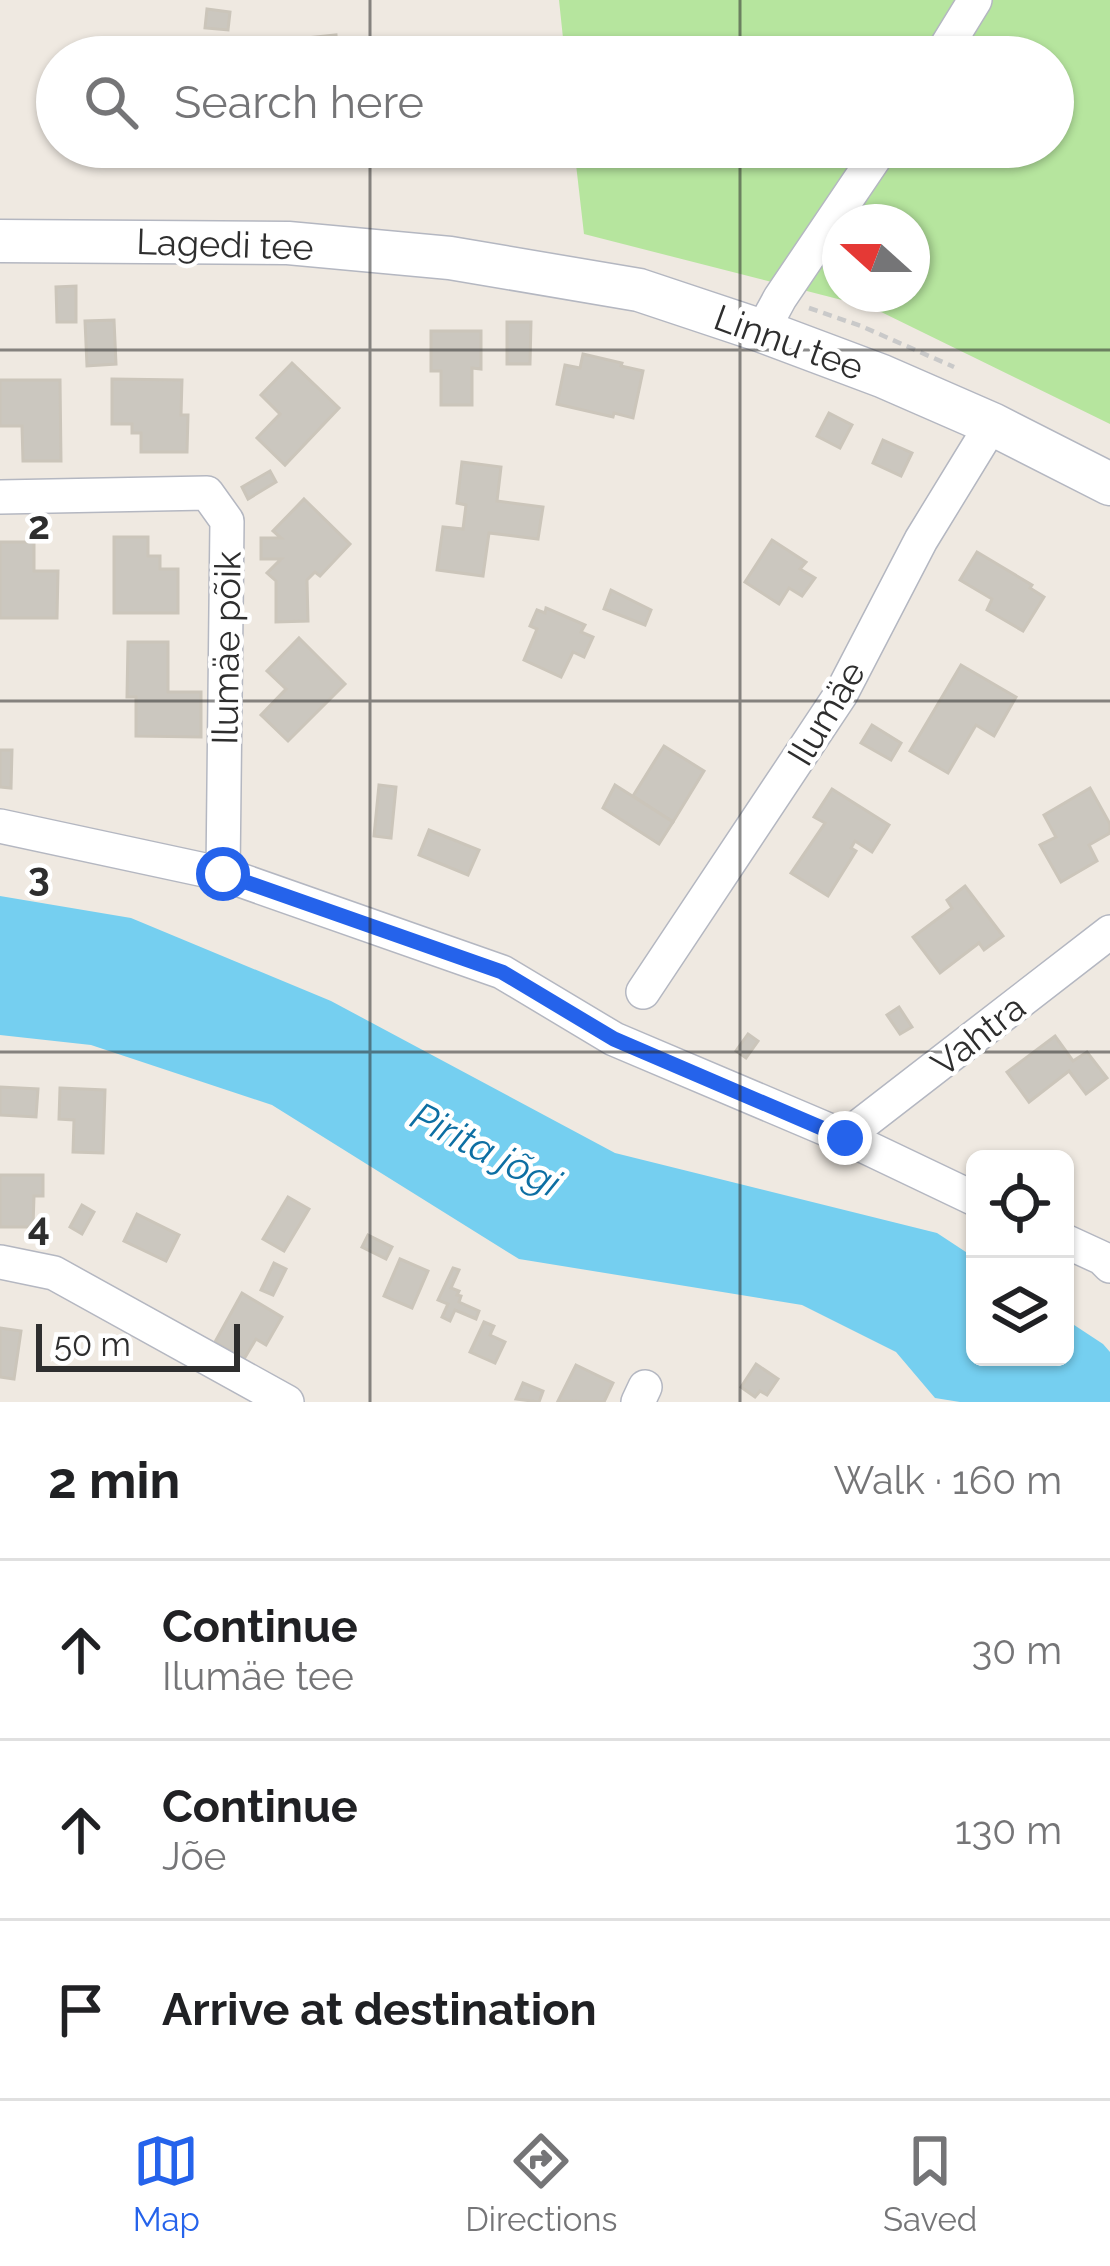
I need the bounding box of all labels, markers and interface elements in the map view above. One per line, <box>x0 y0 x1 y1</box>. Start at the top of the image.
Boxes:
search box <box>36 36 1074 168</box>
icon: search <box>78 69 144 135</box>
text: Search here <box>174 76 424 129</box>
north arrow <box>822 204 930 312</box>
street label: Lagedi tee <box>136 220 314 268</box>
street label: Linnu tee <box>709 296 869 388</box>
text: 2 <box>28 502 50 548</box>
street label: Ilumäe põik <box>203 551 249 745</box>
street label: Ilumäe <box>779 653 873 773</box>
route start <box>196 847 250 901</box>
text: 3 <box>28 853 50 899</box>
street label: Vahtra <box>923 985 1033 1085</box>
water label: Pirita jõgi <box>404 1092 570 1207</box>
route end <box>818 1111 872 1165</box>
map controls <box>966 1150 1074 1366</box>
button: locate <box>966 1150 1074 1258</box>
text: 4 <box>28 1203 50 1249</box>
button: layers <box>966 1258 1074 1366</box>
scale bar <box>36 1318 240 1371</box>
text: 50 m <box>54 1325 131 1364</box>
text: 2 min <box>48 1450 180 1510</box>
text: Walk · 160 m <box>834 1457 1062 1503</box>
text: Continue <box>162 1600 358 1653</box>
icon: ahead <box>48 1617 114 1683</box>
text: 30 m <box>972 1627 1062 1673</box>
text: Ilumäe tee <box>162 1653 354 1699</box>
text: Continue <box>162 1780 358 1833</box>
icon: ahead <box>48 1797 114 1863</box>
text: 130 m <box>955 1807 1062 1853</box>
text: Jõe <box>162 1833 227 1879</box>
icon: arrive <box>48 1977 114 2043</box>
text: Arrive at destination <box>162 1983 597 2036</box>
tab: Map <box>133 2128 200 2239</box>
tab: Directions <box>465 2128 618 2239</box>
tab: Saved <box>883 2128 977 2239</box>

